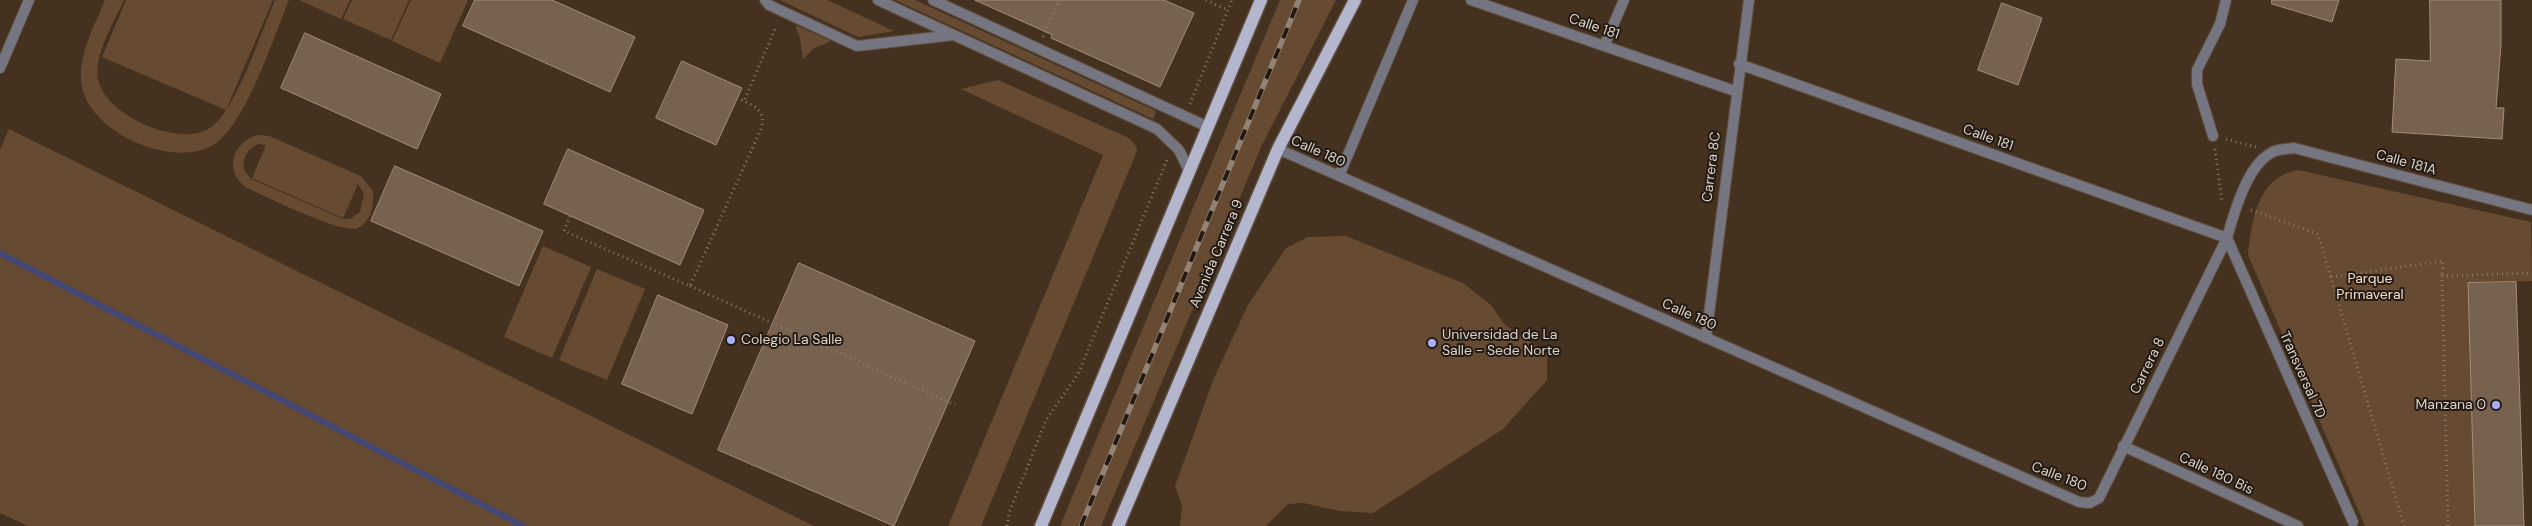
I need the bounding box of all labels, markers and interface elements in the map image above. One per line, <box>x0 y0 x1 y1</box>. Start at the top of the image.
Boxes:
street label: Calle 181 <box>1566 11 1622 43</box>
street label: Calle 181 <box>1960 121 2016 155</box>
street label: Carrera 8C <box>1699 131 1725 203</box>
street label: Calle 180 <box>1288 133 1348 171</box>
street label: Calle 181A <box>2374 147 2438 179</box>
street label: Avenida Carrera 9 <box>1187 197 1247 311</box>
park label: Parque Primaveral <box>2336 271 2404 304</box>
street label: Calle 180 <box>1659 296 1719 334</box>
place label: Universidad de La Salle - Sede Norte <box>1442 327 1560 360</box>
street label: Transversal 7D <box>2275 329 2329 421</box>
place label: Colegio La Salle <box>741 332 842 348</box>
marker: Colegio La Salle <box>725 334 737 346</box>
street label: Carrera 8 <box>2127 335 2169 397</box>
marker: Universidad de La Salle - Sede Norte <box>1426 337 1438 349</box>
place label: Manzana 0 <box>2416 397 2486 413</box>
marker: Manzana 0 <box>2490 399 2502 411</box>
street label: Calle 180 Bis <box>2176 449 2256 499</box>
street label: Calle 180 <box>2029 459 2089 495</box>

